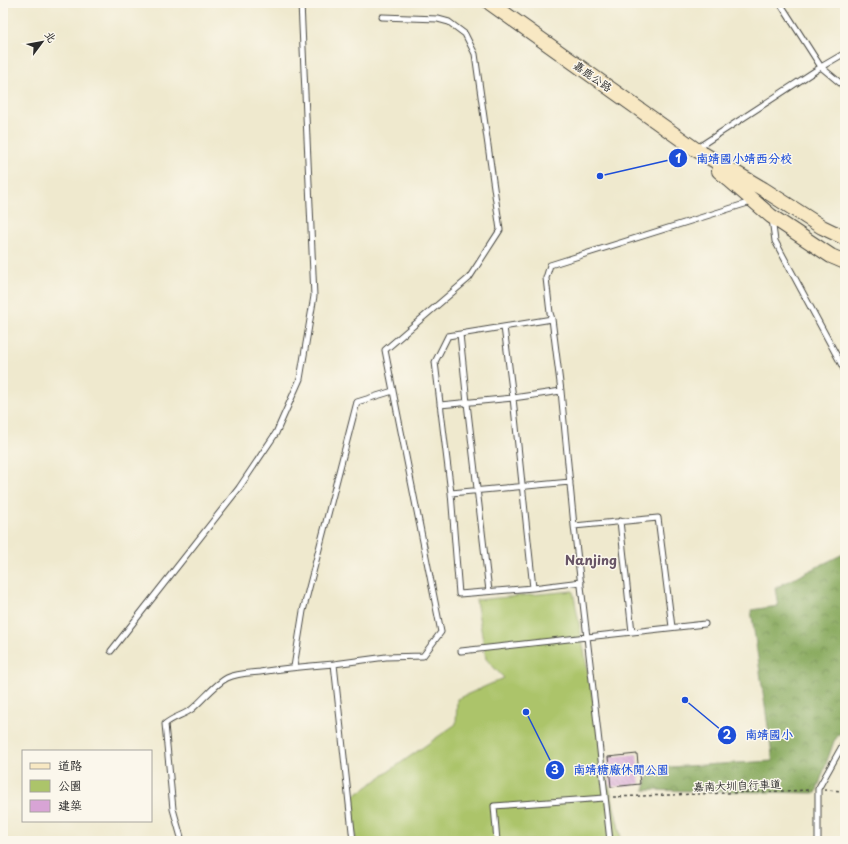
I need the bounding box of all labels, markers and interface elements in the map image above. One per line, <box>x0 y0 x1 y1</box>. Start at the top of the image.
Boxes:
north arrow <box>22 22 62 62</box>
text: 北 <box>41 27 61 46</box>
street label: 嘉鹿公路 <box>570 56 616 96</box>
callout: 南靖國小靖西分校 <box>668 146 800 170</box>
text: 1 <box>675 149 681 167</box>
text: 南靖國小靖西分校 <box>696 149 792 167</box>
district label: Nanjing <box>565 550 617 569</box>
callout: 南靖國小 <box>717 723 801 747</box>
text: 2 <box>723 725 732 743</box>
text: 南靖國小 <box>745 725 793 743</box>
legend <box>22 750 152 822</box>
text: 道路 <box>58 756 82 774</box>
callout: 南靖糖廠休閒公園 <box>545 758 677 782</box>
text: 3 <box>551 760 559 778</box>
text: 南靖糖廠休閒公園 <box>573 760 669 778</box>
street label: 嘉南大圳自行車道 <box>693 775 781 795</box>
text: 公園 <box>58 776 82 794</box>
text: 建築 <box>58 796 82 814</box>

